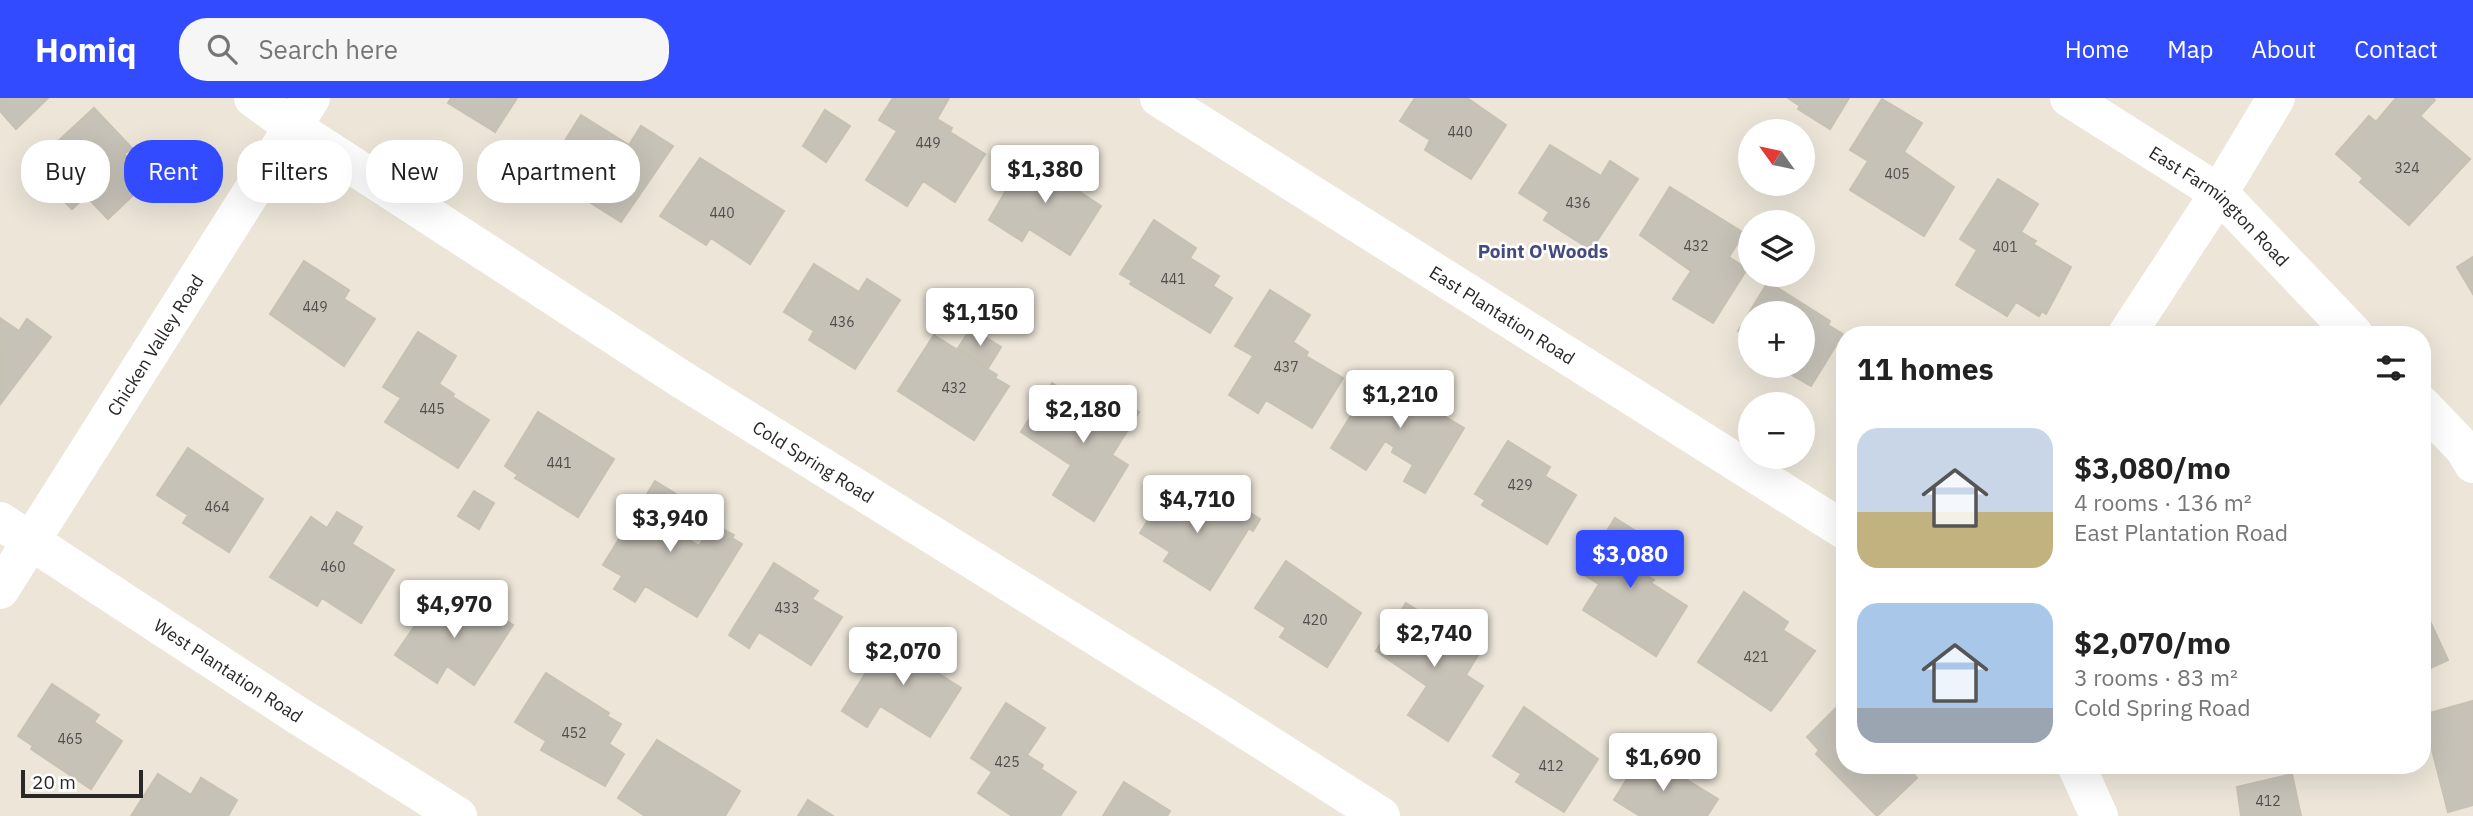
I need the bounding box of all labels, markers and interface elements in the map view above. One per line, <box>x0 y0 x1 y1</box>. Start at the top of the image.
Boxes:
search box <box>179 18 669 81</box>
text: Homiq <box>35 28 137 71</box>
icon: search <box>203 30 241 68</box>
text: Search here <box>259 32 398 66</box>
text: Home <box>2065 33 2129 65</box>
text: Map <box>2167 33 2213 65</box>
text: About <box>2251 33 2316 65</box>
text: Contact <box>2354 33 2438 65</box>
north arrow <box>1738 119 1815 196</box>
map controls <box>1738 119 1815 469</box>
house number: 440 <box>1447 123 1473 141</box>
house number: 449 <box>915 134 941 152</box>
chip: Buy <box>21 140 110 203</box>
chip: Rent <box>124 140 223 203</box>
chip: Filters <box>237 140 352 203</box>
chip: New <box>366 140 463 203</box>
chip: Apartment <box>477 140 640 203</box>
street label: East Farmington Road <box>2145 140 2294 271</box>
pin: $1,380 <box>988 146 1102 205</box>
text: $1,380 <box>1007 153 1083 183</box>
house number: 324 <box>2394 159 2420 177</box>
house number: 405 <box>1884 165 1910 183</box>
house number: 436 <box>1565 194 1591 212</box>
house number: 440 <box>709 204 735 222</box>
button: layers <box>1738 210 1815 287</box>
house number: 432 <box>1683 237 1709 255</box>
house number: 401 <box>1992 238 2018 256</box>
district label: Point O'Woods <box>1478 239 1608 263</box>
street label: East Plantation Road <box>1425 260 1580 369</box>
street label: Chicken Valley Road <box>102 270 208 420</box>
house number: 441 <box>1160 270 1186 288</box>
pin: $1,150 <box>923 288 1037 348</box>
text: $1,150 <box>942 296 1018 326</box>
house number: 449 <box>302 298 328 316</box>
button: + <box>1738 301 1815 378</box>
house number: 436 <box>829 313 855 331</box>
text: 11 homes <box>1857 349 1994 388</box>
icon: filters <box>2372 349 2410 387</box>
house number: 437 <box>1273 358 1299 376</box>
pin: $1,210 <box>1343 370 1457 430</box>
text: $1,210 <box>1362 378 1438 408</box>
house number: 432 <box>941 379 967 397</box>
pin: $2,180 <box>1026 386 1140 445</box>
button: − <box>1738 392 1815 469</box>
text: $2,180 <box>1045 393 1121 423</box>
house number: 445 <box>419 400 445 418</box>
street label: Cold Spring Road <box>749 415 878 507</box>
text: $3,080/mo <box>2074 448 2231 487</box>
house number: 441 <box>546 454 572 472</box>
icon: home <box>1913 456 1997 540</box>
pin: $4,710 <box>1140 476 1254 535</box>
house number: 429 <box>1507 476 1533 494</box>
text: $4,710 <box>1159 483 1235 513</box>
text: 4 rooms · 136 m² <box>2074 487 2252 517</box>
pin: $3,940 <box>613 494 727 554</box>
house number: 464 <box>204 498 230 516</box>
text: $3,940 <box>632 502 708 532</box>
text: East Plantation Road <box>2074 517 2288 547</box>
pin: $3,080 <box>1573 531 1687 590</box>
text: $3,080 <box>1592 538 1668 568</box>
house number: 460 <box>320 558 346 576</box>
pin: $4,970 <box>397 580 511 640</box>
text: $4,970 <box>416 588 492 618</box>
house number: 433 <box>774 599 800 617</box>
pin: $2,740 <box>1377 610 1491 669</box>
house number: 420 <box>1302 611 1328 629</box>
street label: West Plantation Road <box>150 613 307 727</box>
text: $2,740 <box>1396 617 1472 647</box>
text: $2,070/mo <box>2074 623 2231 662</box>
pin: $2,070 <box>846 628 960 687</box>
icon: home <box>1913 631 1997 715</box>
text: $2,070 <box>865 635 941 665</box>
house number: 421 <box>1743 648 1769 666</box>
text: 3 rooms · 83 m² <box>2074 662 2238 692</box>
text: Cold Spring Road <box>2074 692 2251 722</box>
house number: 452 <box>561 724 587 742</box>
house number: 465 <box>57 730 83 748</box>
pin: $1,690 <box>1606 734 1720 793</box>
text: $1,690 <box>1625 741 1701 771</box>
house number: 425 <box>994 753 1020 771</box>
house number: 412 <box>1538 757 1564 775</box>
scale bar <box>21 767 144 799</box>
text: 20 m <box>32 770 76 794</box>
house number: 412 <box>2255 792 2281 810</box>

